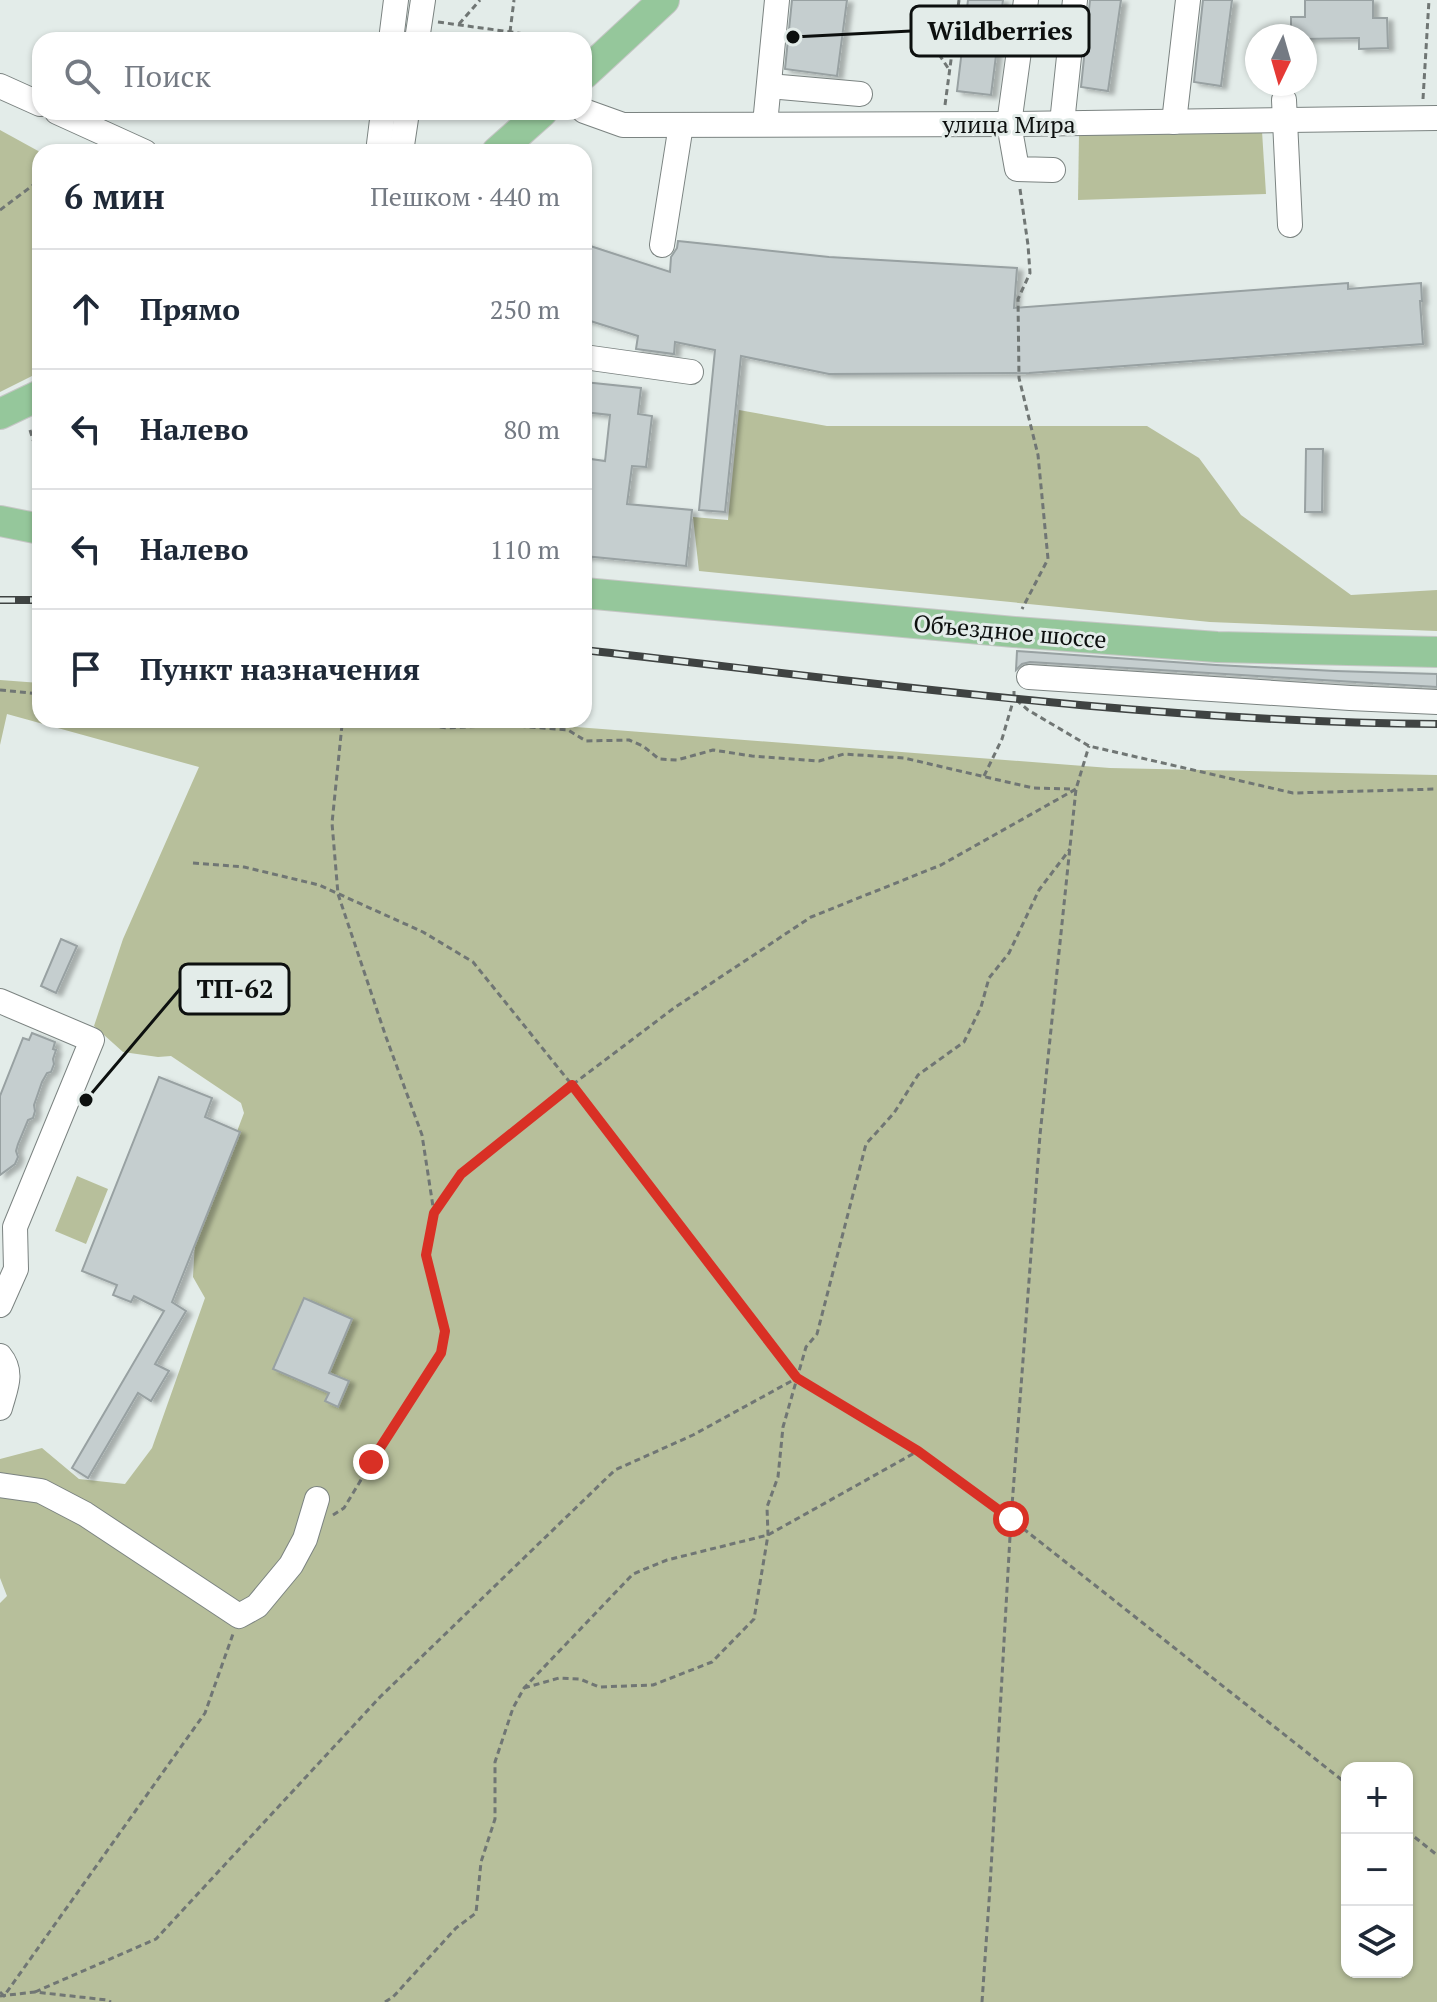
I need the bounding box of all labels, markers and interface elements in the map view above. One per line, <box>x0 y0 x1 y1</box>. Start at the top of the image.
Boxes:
callout: Wildberries <box>911 6 1089 56</box>
text: Wildberries <box>927 13 1073 47</box>
north arrow <box>1245 24 1317 96</box>
search box <box>32 32 592 120</box>
icon: search <box>60 54 104 98</box>
text: Поиск <box>124 56 211 96</box>
street label: улица Мира <box>941 108 1076 140</box>
text: 6 мин <box>64 174 165 219</box>
text: Пешком · 440 m <box>370 179 560 213</box>
icon: ahead <box>64 287 108 331</box>
text: Прямо <box>140 289 240 329</box>
text: 250 m <box>490 292 560 326</box>
icon: left <box>64 407 108 451</box>
text: Налево <box>140 409 249 449</box>
text: 80 m <box>504 412 560 446</box>
icon: left <box>64 527 108 571</box>
text: Налево <box>140 529 249 569</box>
text: 110 m <box>490 532 560 566</box>
street label: Объездное шоссе <box>912 607 1108 655</box>
icon: arrive <box>64 647 108 691</box>
text: Пункт назначения <box>140 649 420 689</box>
callout: ТП-62 <box>180 964 289 1014</box>
text: ТП-62 <box>196 971 274 1005</box>
route end <box>353 1444 389 1480</box>
route start <box>993 1501 1029 1537</box>
map controls <box>1341 1762 1413 1978</box>
button: + <box>1341 1762 1413 1834</box>
button: − <box>1341 1834 1413 1906</box>
button: layers <box>1341 1906 1413 1978</box>

